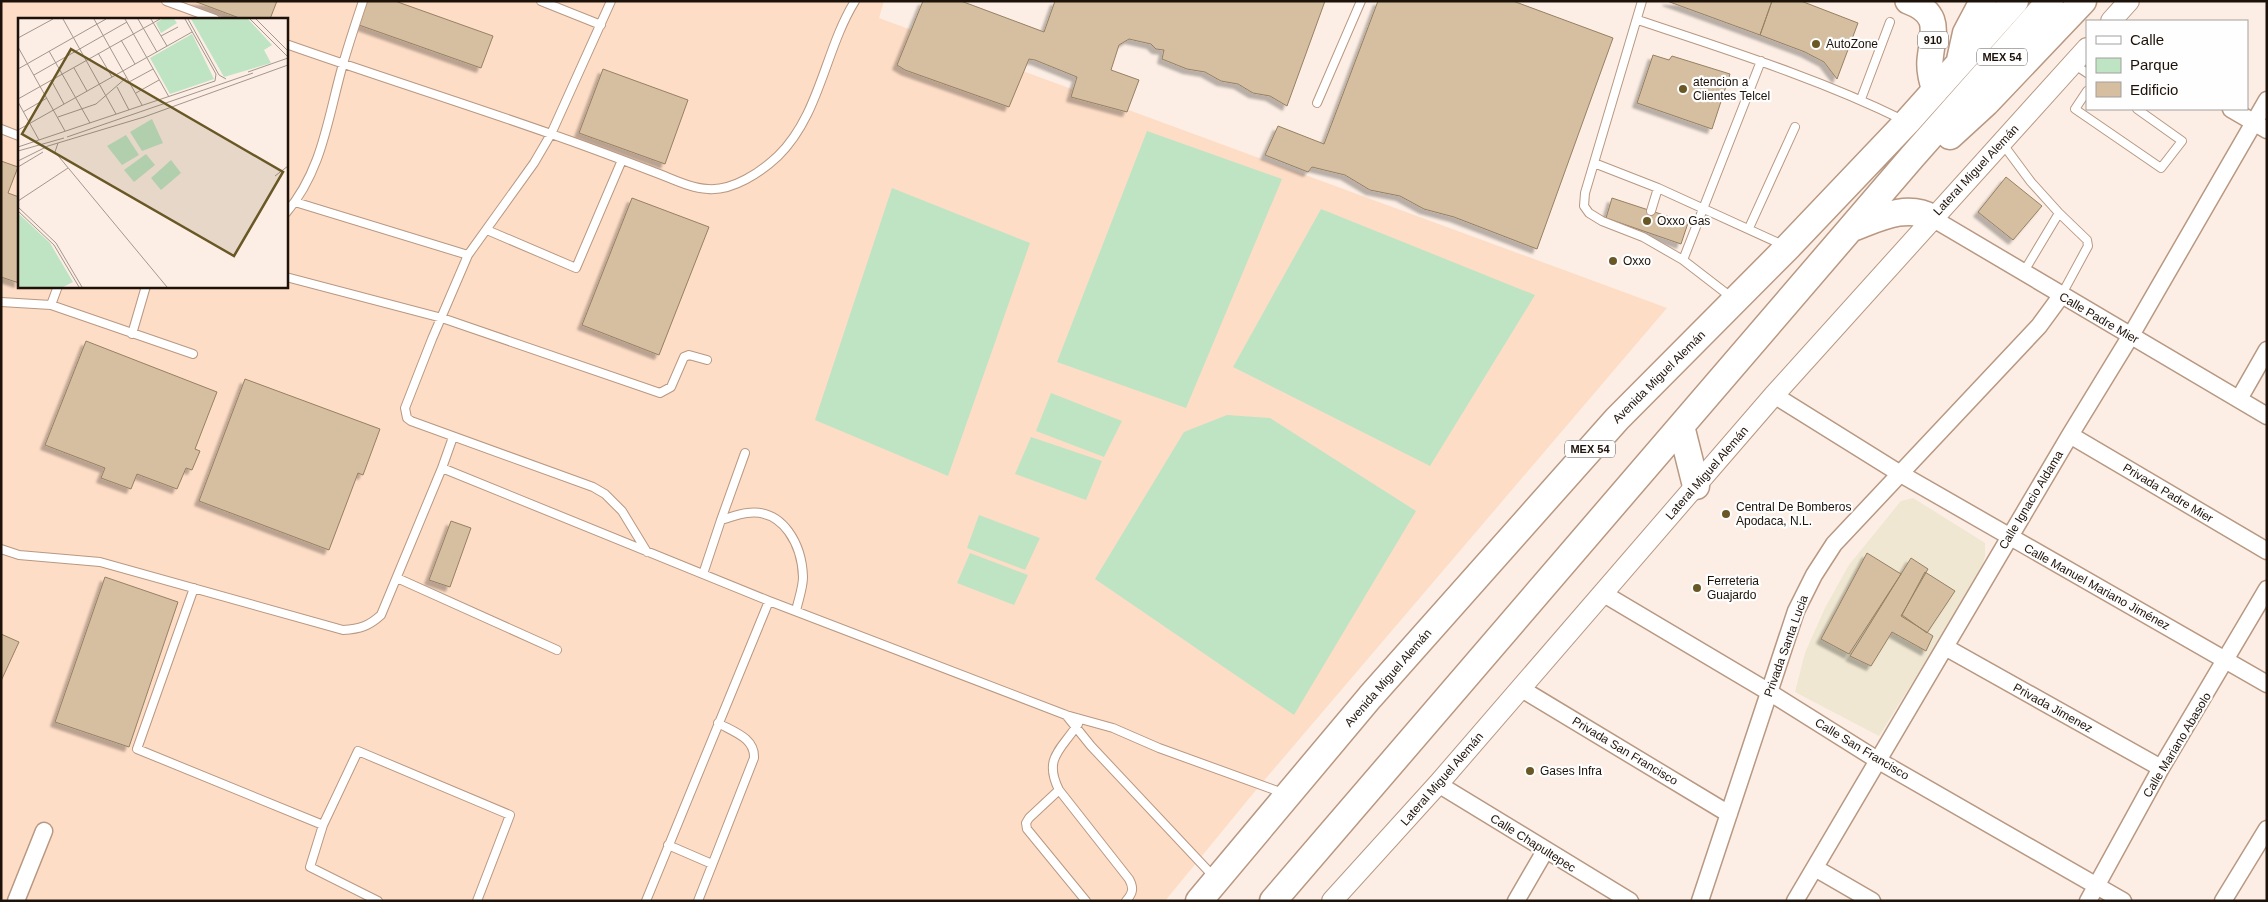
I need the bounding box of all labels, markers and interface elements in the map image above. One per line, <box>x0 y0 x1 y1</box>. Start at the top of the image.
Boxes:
inset map <box>18 18 288 288</box>
legend <box>2086 20 2248 110</box>
text: Calle <box>2130 31 2164 48</box>
road number: 910 <box>1918 32 1948 48</box>
place label: AutoZone <box>1826 37 1878 51</box>
marker: AutoZone <box>1810 38 1822 50</box>
road number: MEX 54 <box>1977 48 2027 66</box>
text: Parque <box>2130 56 2178 73</box>
place label: atencion a Clientes Telcel <box>1693 75 1770 103</box>
text: Edificio <box>2130 81 2178 98</box>
marker: atencion a Clientes Telcel <box>1677 83 1689 95</box>
street label: Lateral Miguel Alemán <box>1930 122 2022 218</box>
place label: Oxxo Gas <box>1657 214 1710 228</box>
marker: Oxxo Gas <box>1641 215 1653 227</box>
place label: Oxxo <box>1623 254 1651 268</box>
marker: Oxxo <box>1607 255 1619 267</box>
street label: Calle Padre Mier <box>2057 290 2141 346</box>
street label: Avenida Miguel Alemán <box>1610 328 1708 426</box>
street label: Lateral Miguel Alemán <box>1663 424 1751 522</box>
road number: MEX 54 <box>1565 440 1615 458</box>
street label: Calle Ignacio Aldama <box>1996 448 2066 552</box>
street label: Privada Padre Mier <box>2120 461 2216 525</box>
place label: Central De Bomberos Apodaca, N.L. <box>1736 500 1851 528</box>
marker: Central De Bomberos Apodaca, N.L. <box>1720 508 1732 520</box>
street label: Calle Manuel Mariano Jiménez <box>2022 541 2172 633</box>
place label: Ferreteria Guajardo <box>1707 574 1759 602</box>
marker: Ferreteria Guajardo <box>1691 582 1703 594</box>
street label: Privada Santa Lucia <box>1761 593 1811 699</box>
street label: Avenida Miguel Alemán <box>1342 626 1434 730</box>
street label: Privada Jimenez <box>2011 680 2095 736</box>
street label: Calle Mariano Abasolo <box>2140 690 2214 800</box>
street label: Privada San Francisco <box>1570 714 1681 788</box>
street label: Calle San Francisco <box>1812 715 1912 783</box>
street label: Lateral Miguel Alemán <box>1398 730 1486 828</box>
place label: Gases Infra <box>1540 764 1602 778</box>
marker: Gases Infra <box>1524 765 1536 777</box>
street label: Calle Chapultepec <box>1488 811 1578 875</box>

